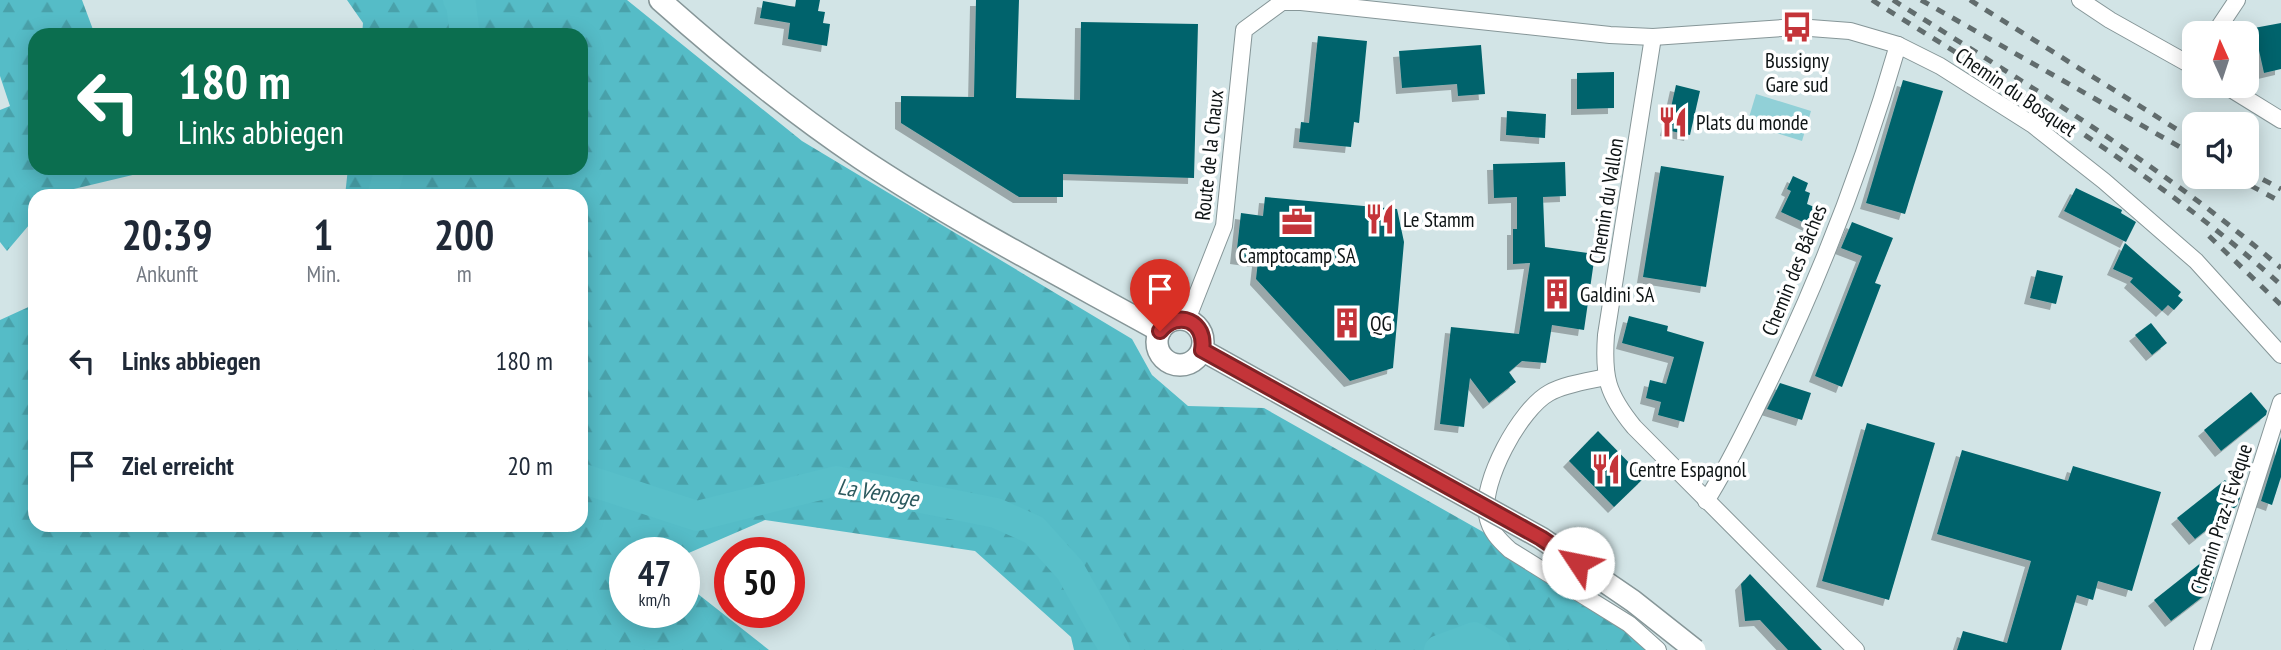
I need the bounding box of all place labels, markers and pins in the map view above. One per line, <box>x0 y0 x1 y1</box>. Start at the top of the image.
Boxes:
bus stop icon: Bussigny Gare sud <box>1780 10 1814 44</box>
place label: Bussigny Gare sud <box>1765 47 1829 98</box>
restaurant icon: Plats du monde <box>1656 105 1690 139</box>
place label: Plats du monde <box>1696 109 1808 136</box>
restaurant icon: Le Stamm <box>1363 202 1397 236</box>
office icon: Camptocamp SA <box>1280 205 1314 239</box>
place label: Le Stamm <box>1403 206 1474 233</box>
place label: Camptocamp SA <box>1238 242 1356 269</box>
pin <box>1130 259 1190 331</box>
building icon: Galdini SA <box>1540 277 1574 311</box>
place label: Galdini SA <box>1580 281 1654 308</box>
building icon: QG <box>1330 306 1364 340</box>
place label: QG <box>1370 310 1392 337</box>
restaurant icon: Centre Espagnol <box>1589 452 1623 486</box>
place label: Centre Espagnol <box>1629 456 1747 483</box>

